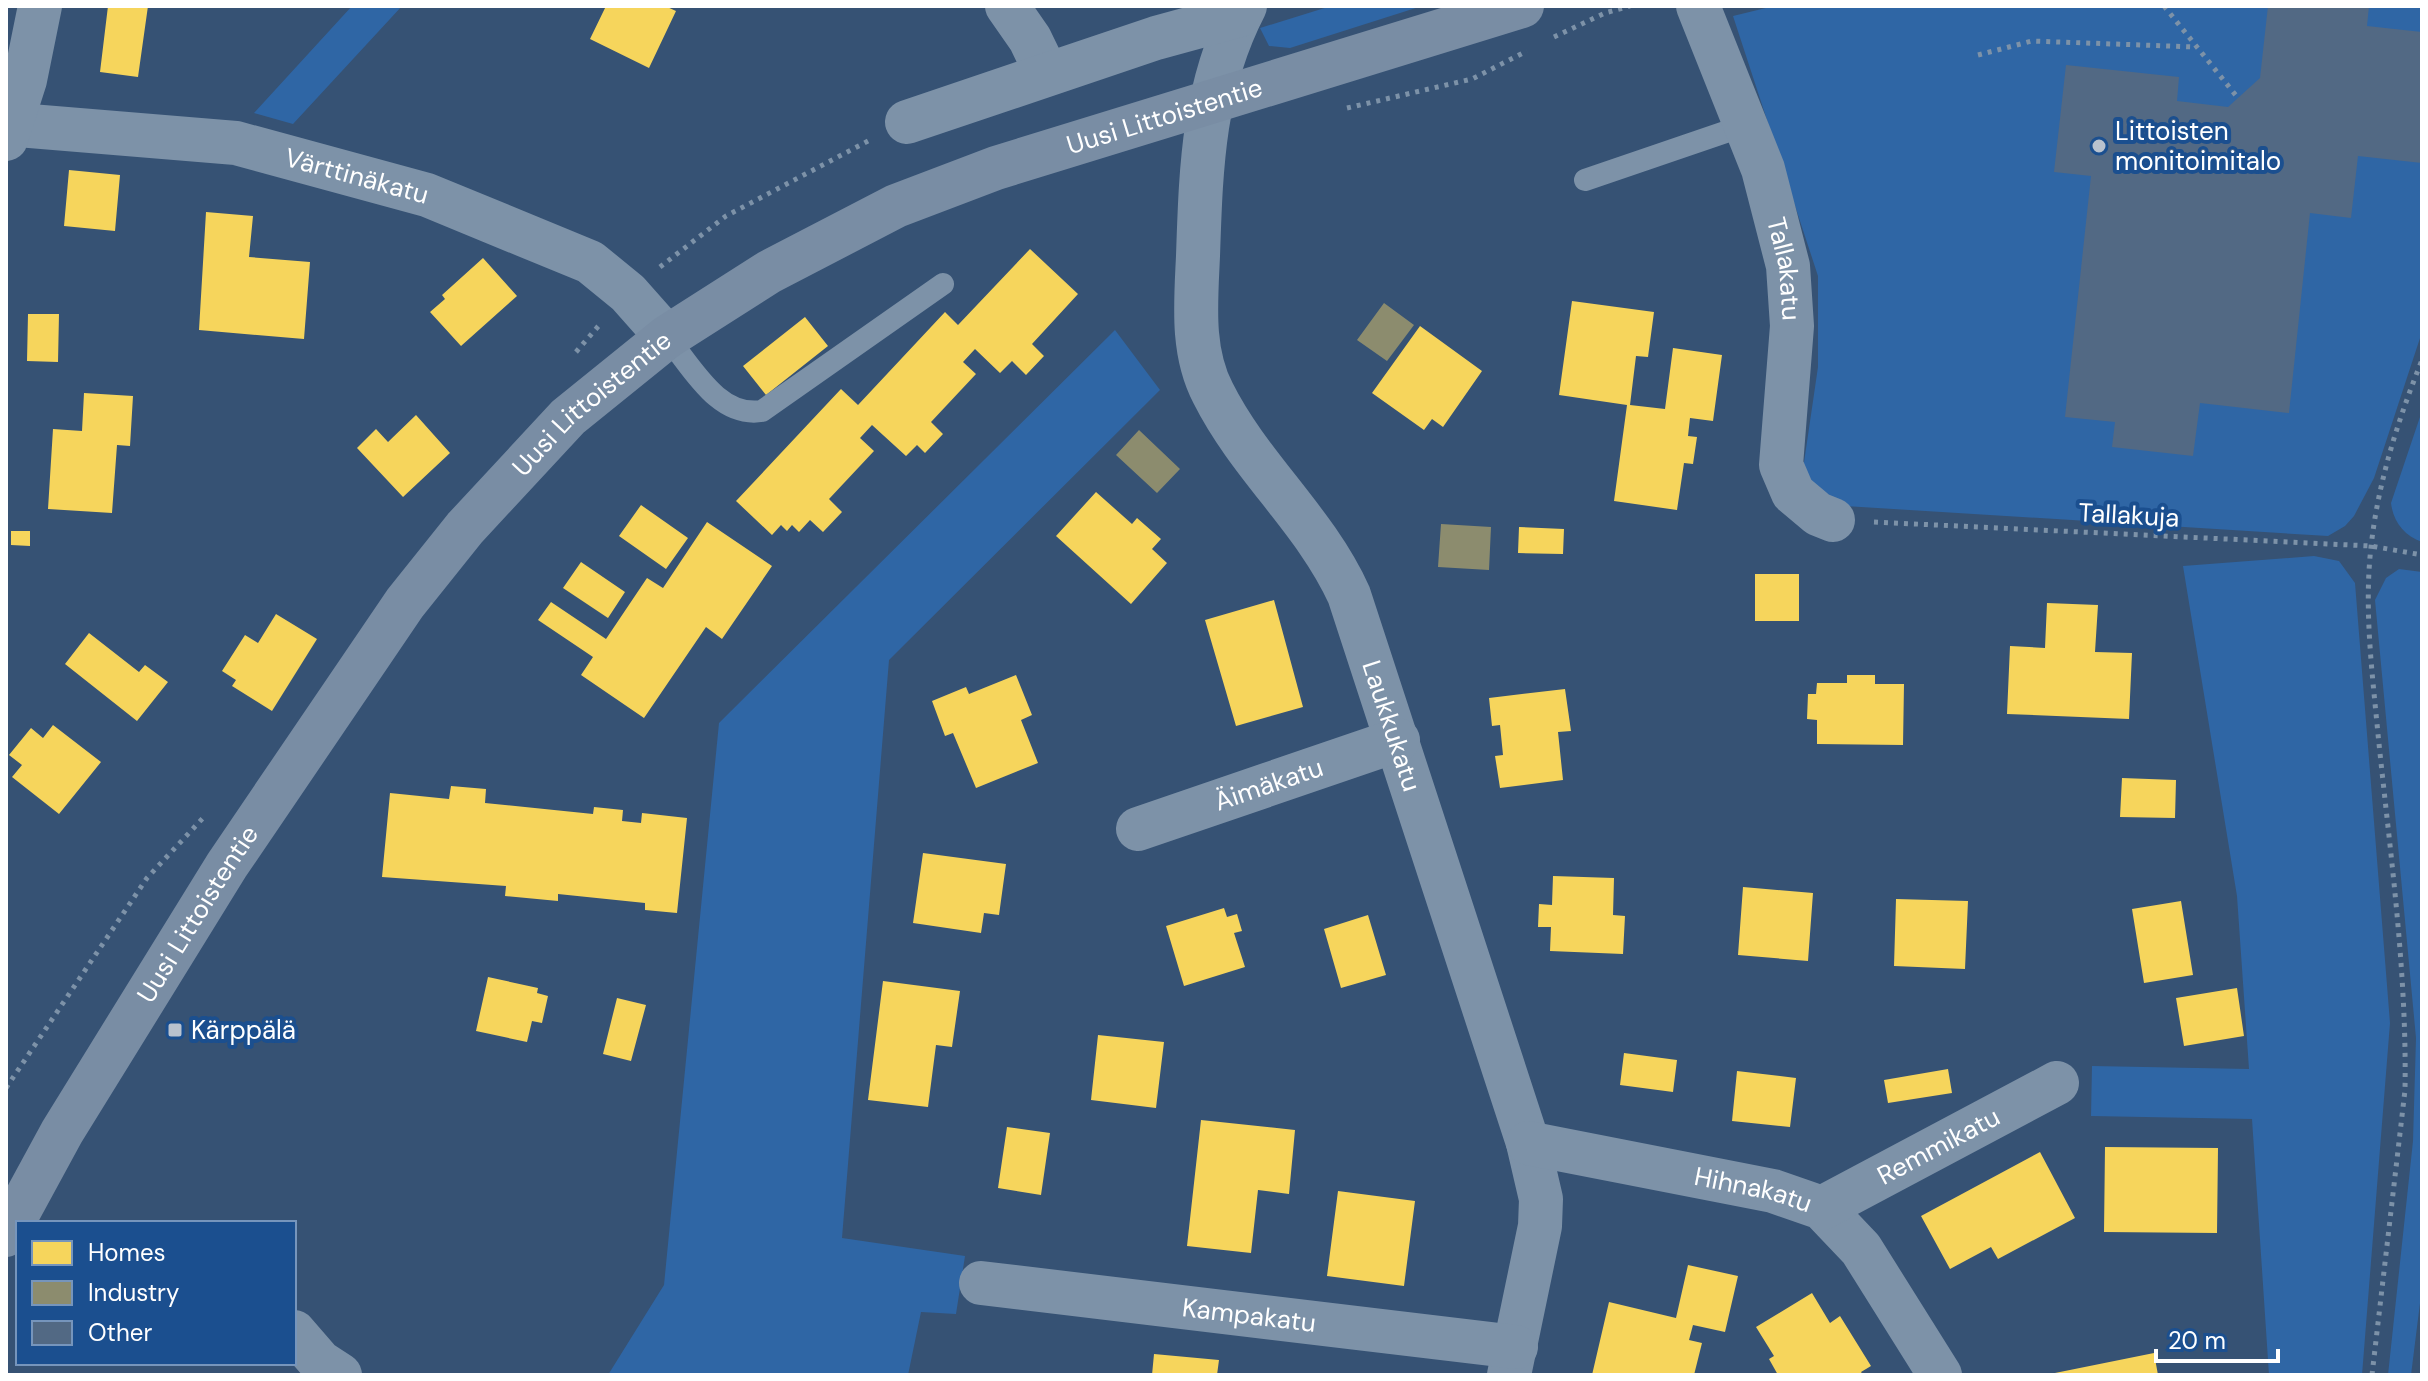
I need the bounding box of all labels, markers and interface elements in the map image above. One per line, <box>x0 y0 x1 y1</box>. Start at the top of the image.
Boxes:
street label: Uusi Littoistentie <box>1062 70 1267 162</box>
place label: Littoisten monitoimitalo <box>2115 114 2281 178</box>
marker: Littoisten monitoimitalo <box>2090 137 2108 155</box>
street label: Värttinäkatu <box>281 140 432 212</box>
street label: Tallakatu <box>1759 213 1809 322</box>
street label: Uusi Littoistentie <box>505 323 678 483</box>
street label: Tallakuja <box>2078 495 2180 535</box>
street label: Laukkukatu <box>1354 656 1429 796</box>
street label: Äimäkatu <box>1210 750 1327 819</box>
street label: Uusi Littoistentie <box>129 819 266 1009</box>
place label: Kärppälä <box>191 1013 296 1047</box>
marker: Kärppälä <box>166 1021 184 1039</box>
street label: Remmikatu <box>1871 1100 2006 1192</box>
street label: Hihnakatu <box>1692 1159 1817 1220</box>
legend <box>16 1221 296 1365</box>
text: Homes <box>88 1237 166 1268</box>
text: Industry <box>88 1277 179 1308</box>
street label: Kampakatu <box>1180 1290 1318 1340</box>
scale bar <box>2156 1313 2278 1363</box>
text: Other <box>88 1317 152 1348</box>
text: 20 m <box>2168 1325 2226 1356</box>

